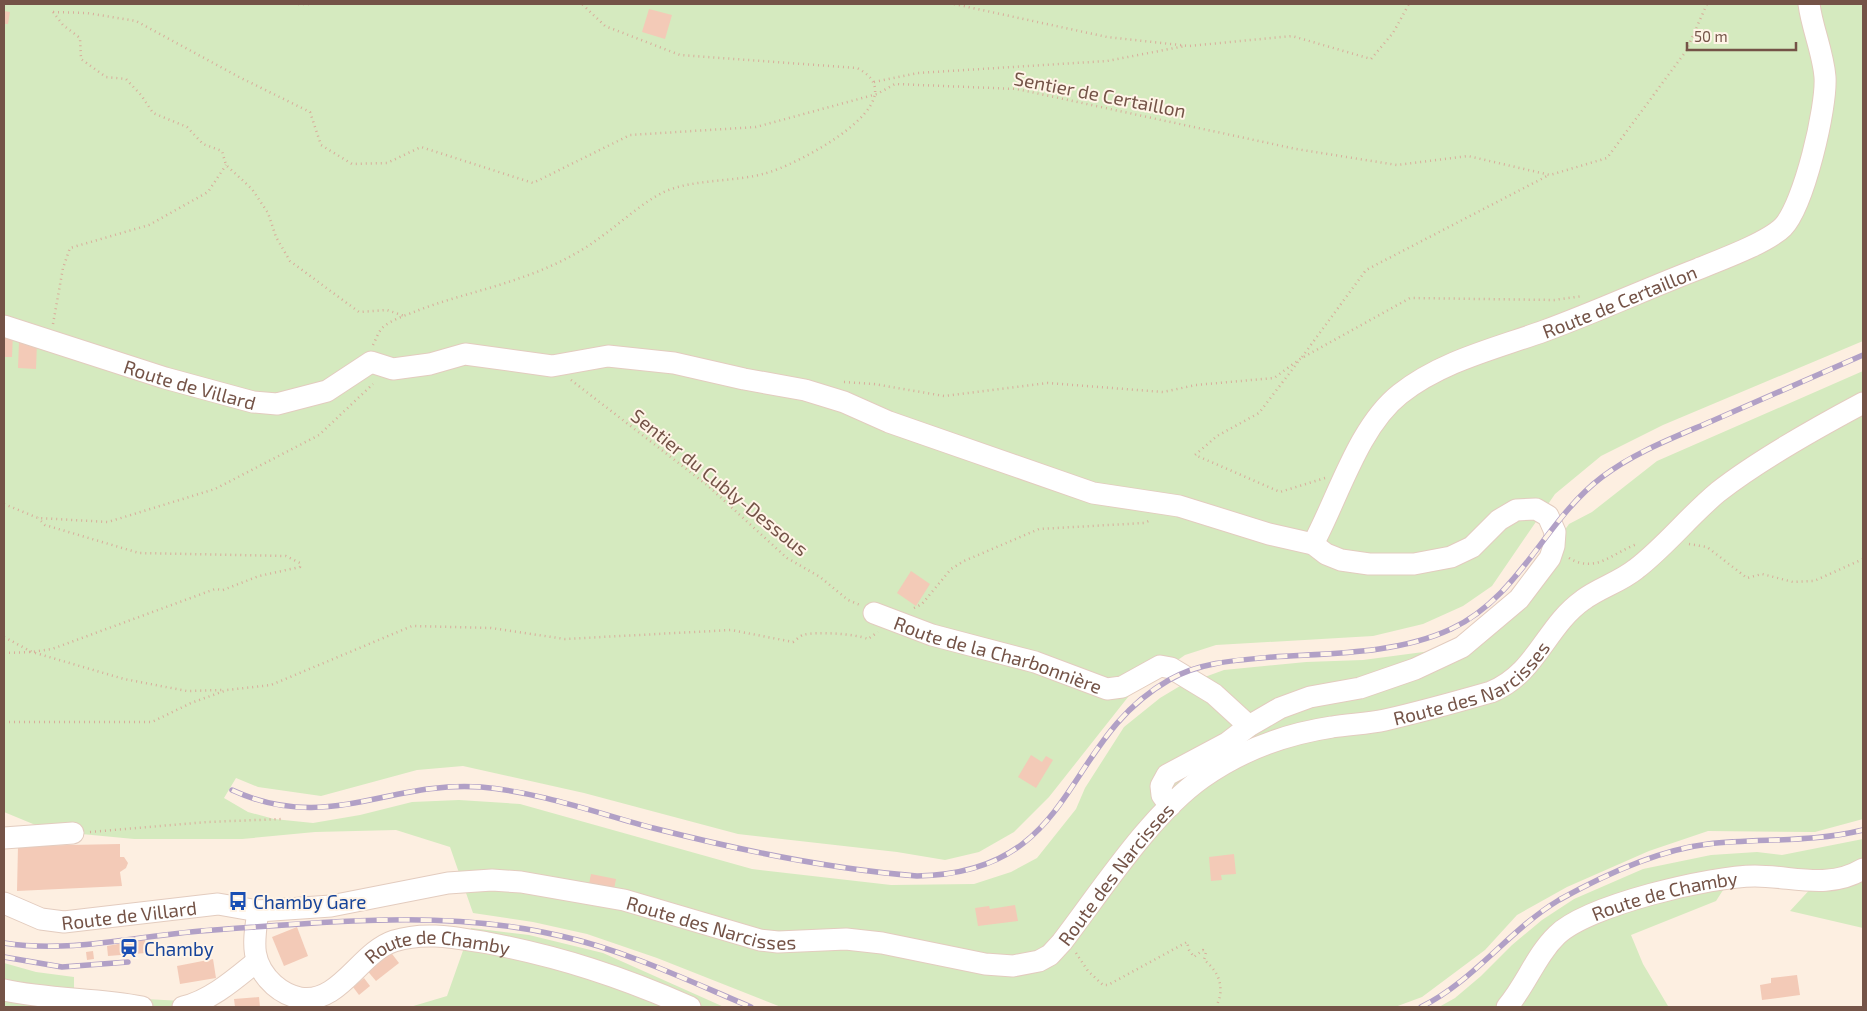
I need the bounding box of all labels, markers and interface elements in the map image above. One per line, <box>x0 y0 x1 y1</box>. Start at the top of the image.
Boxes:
scale bar <box>1687 20 1796 52</box>
text: 50 m <box>1694 27 1728 45</box>
street label: Sentier de Certaillon <box>1012 66 1188 122</box>
street label: Route de Certaillon <box>1539 259 1700 342</box>
street label: Route de Villard <box>121 354 259 414</box>
street label: Sentier du Cubly-Dessous <box>627 403 813 561</box>
street label: Route de la Charbonnière <box>891 610 1105 698</box>
street label: Route des Narcisses <box>1391 636 1554 729</box>
street label: Route des Narcisses <box>1052 798 1178 950</box>
street label: Route de Chamby <box>1588 866 1739 925</box>
bus stop icon: Chamby Gare <box>227 890 249 912</box>
place label: Chamby Gare <box>253 890 367 913</box>
street label: Route des Narcisses <box>624 890 797 954</box>
street label: Route de Villard <box>60 895 198 934</box>
street label: Route de Chamby <box>359 924 512 968</box>
station icon: Chamby <box>118 937 140 959</box>
place label: Chamby <box>144 937 214 960</box>

